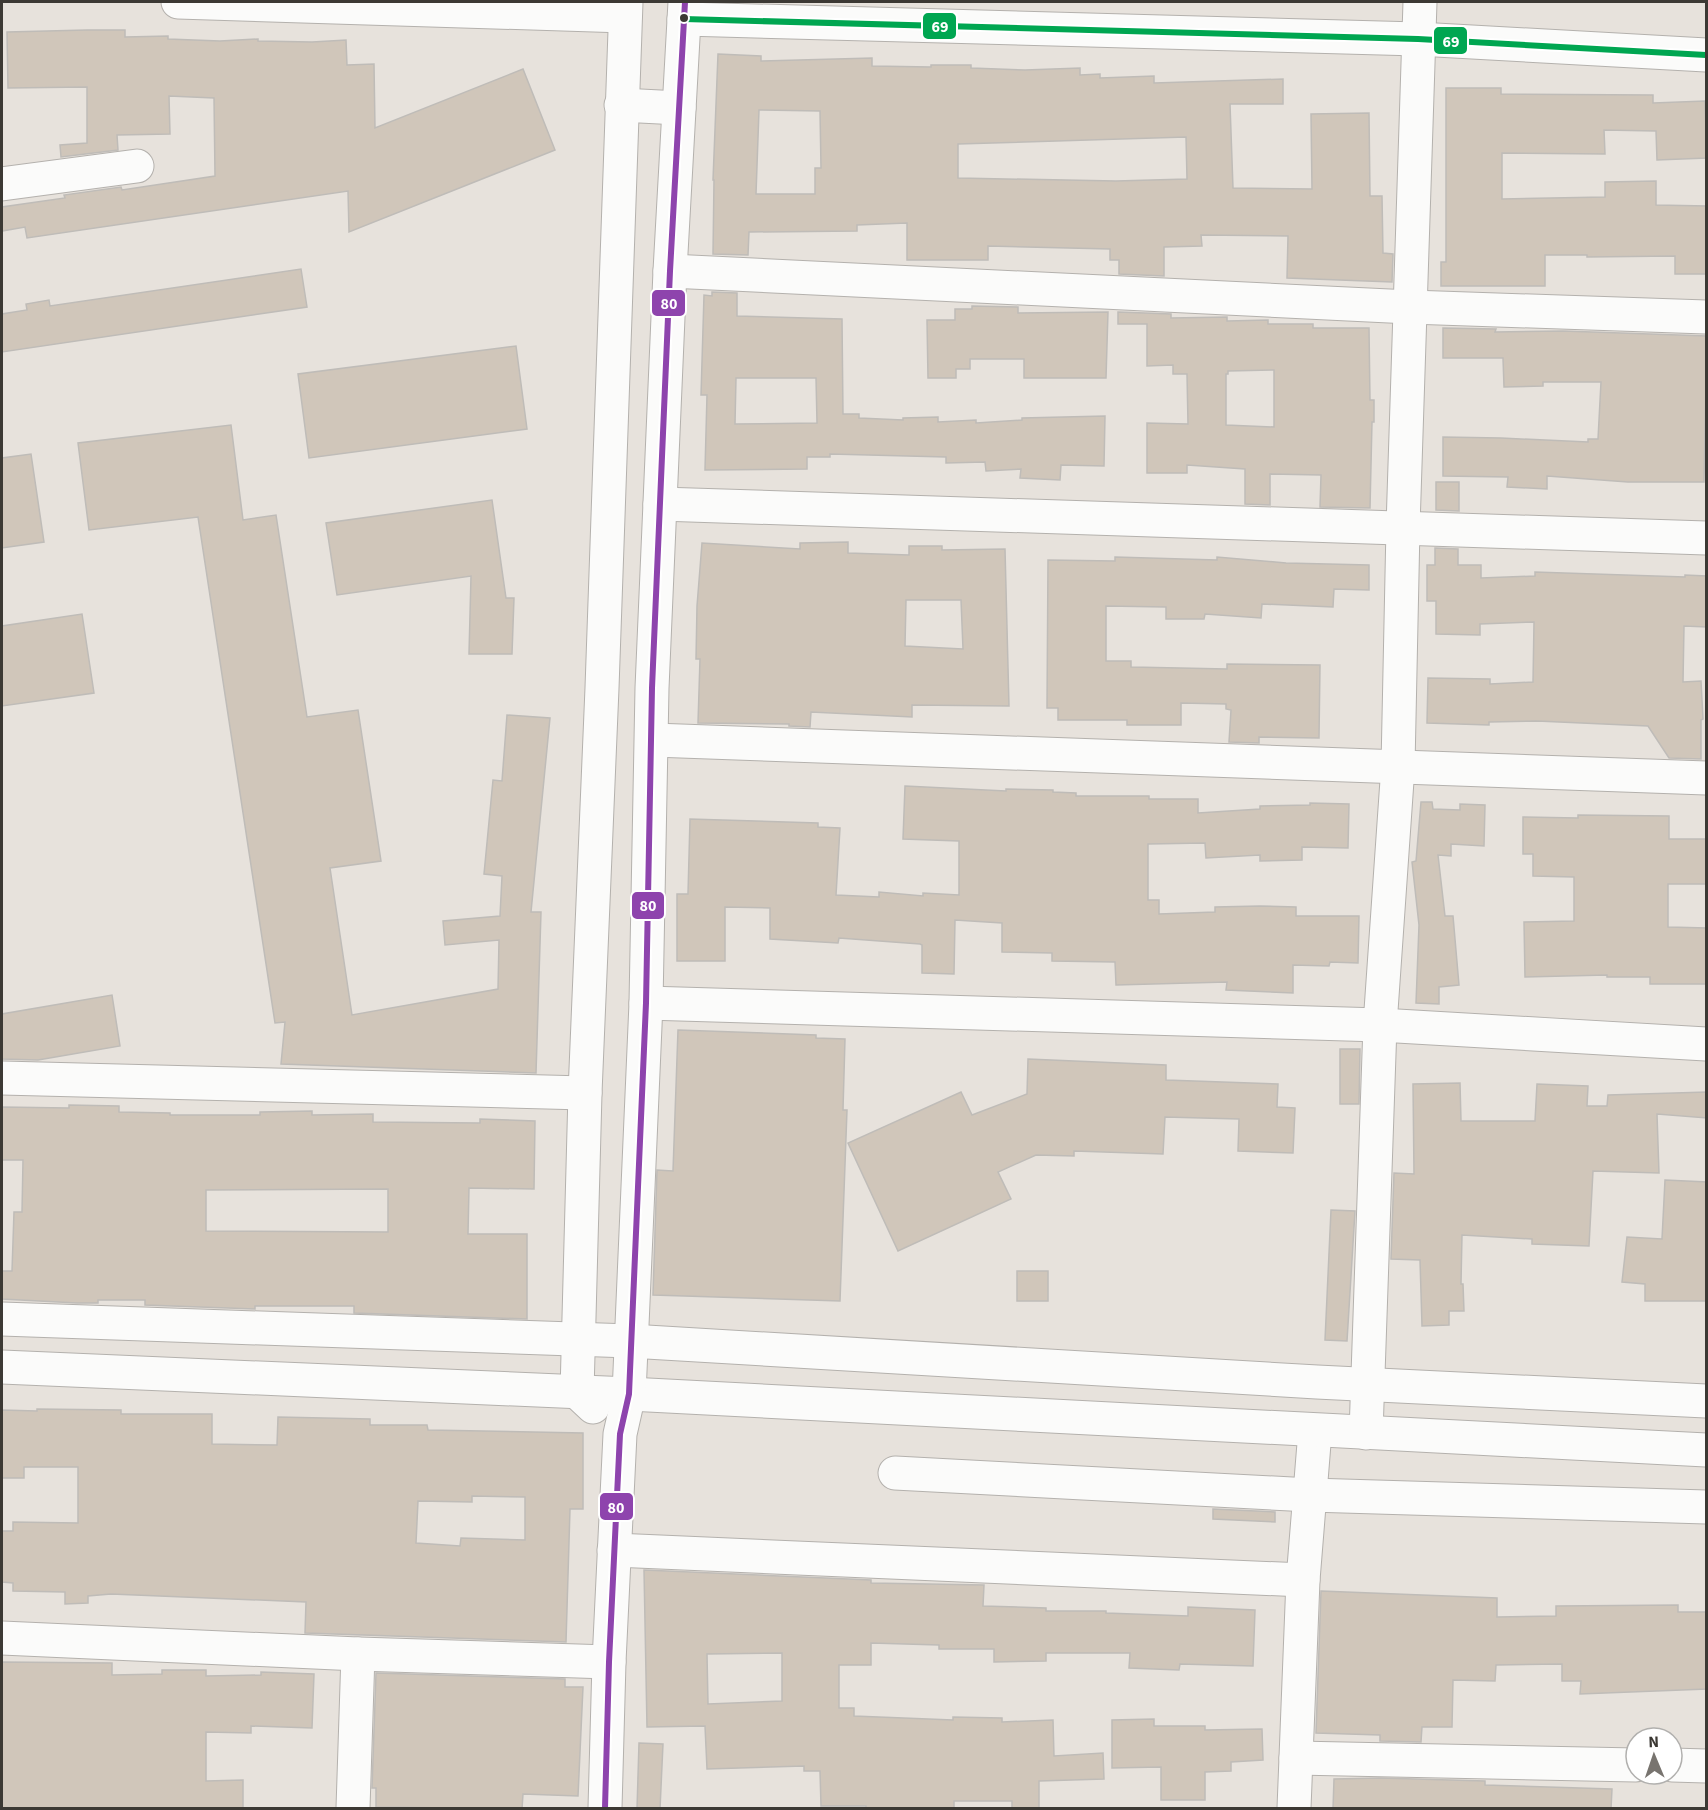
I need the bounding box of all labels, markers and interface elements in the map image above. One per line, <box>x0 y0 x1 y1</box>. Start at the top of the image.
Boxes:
unlabelled marker <box>678 12 690 24</box>
line badge: 69 <box>922 12 957 40</box>
text: 69 <box>932 16 948 38</box>
line badge: 69 <box>1433 26 1468 55</box>
text: 69 <box>1443 31 1459 53</box>
line badge: 80 <box>651 289 686 317</box>
text: 80 <box>661 293 677 315</box>
line badge: 80 <box>631 891 665 920</box>
text: 80 <box>640 895 656 917</box>
line badge: 80 <box>599 1492 634 1521</box>
text: 80 <box>608 1497 624 1519</box>
north arrow <box>1624 1726 1684 1786</box>
text: N <box>1648 1731 1659 1753</box>

